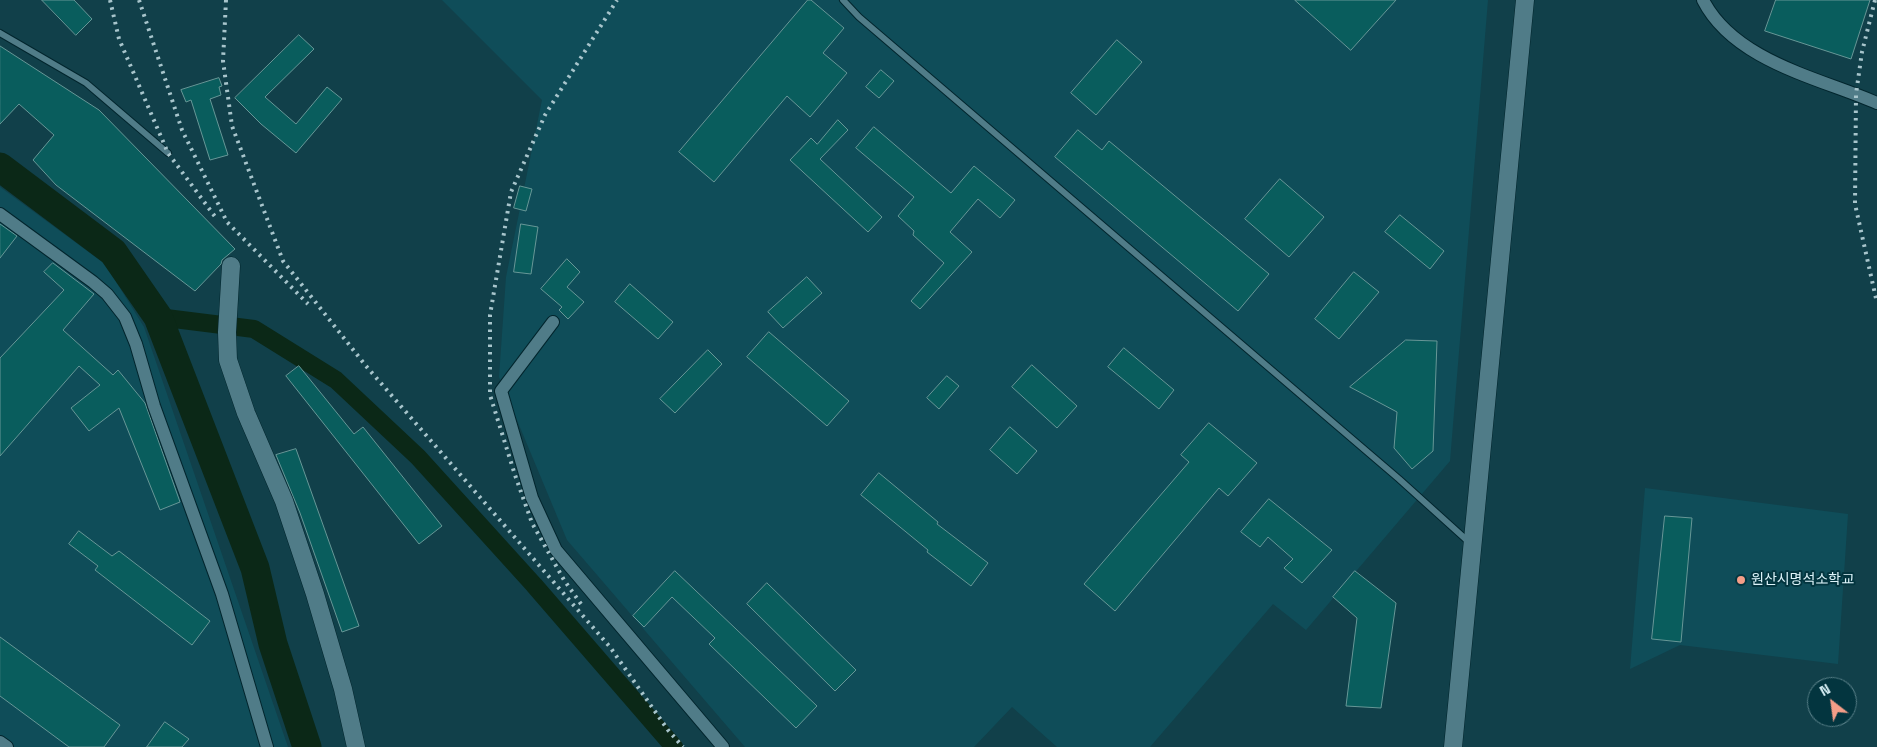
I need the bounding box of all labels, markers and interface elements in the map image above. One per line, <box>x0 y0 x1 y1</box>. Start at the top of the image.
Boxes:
place label: 원산시명석소학교 <box>1751 572 1854 588</box>
marker: 원산시명석소학교 <box>1735 574 1747 586</box>
north arrow <box>1807 677 1857 727</box>
text: N <box>1816 680 1834 700</box>

